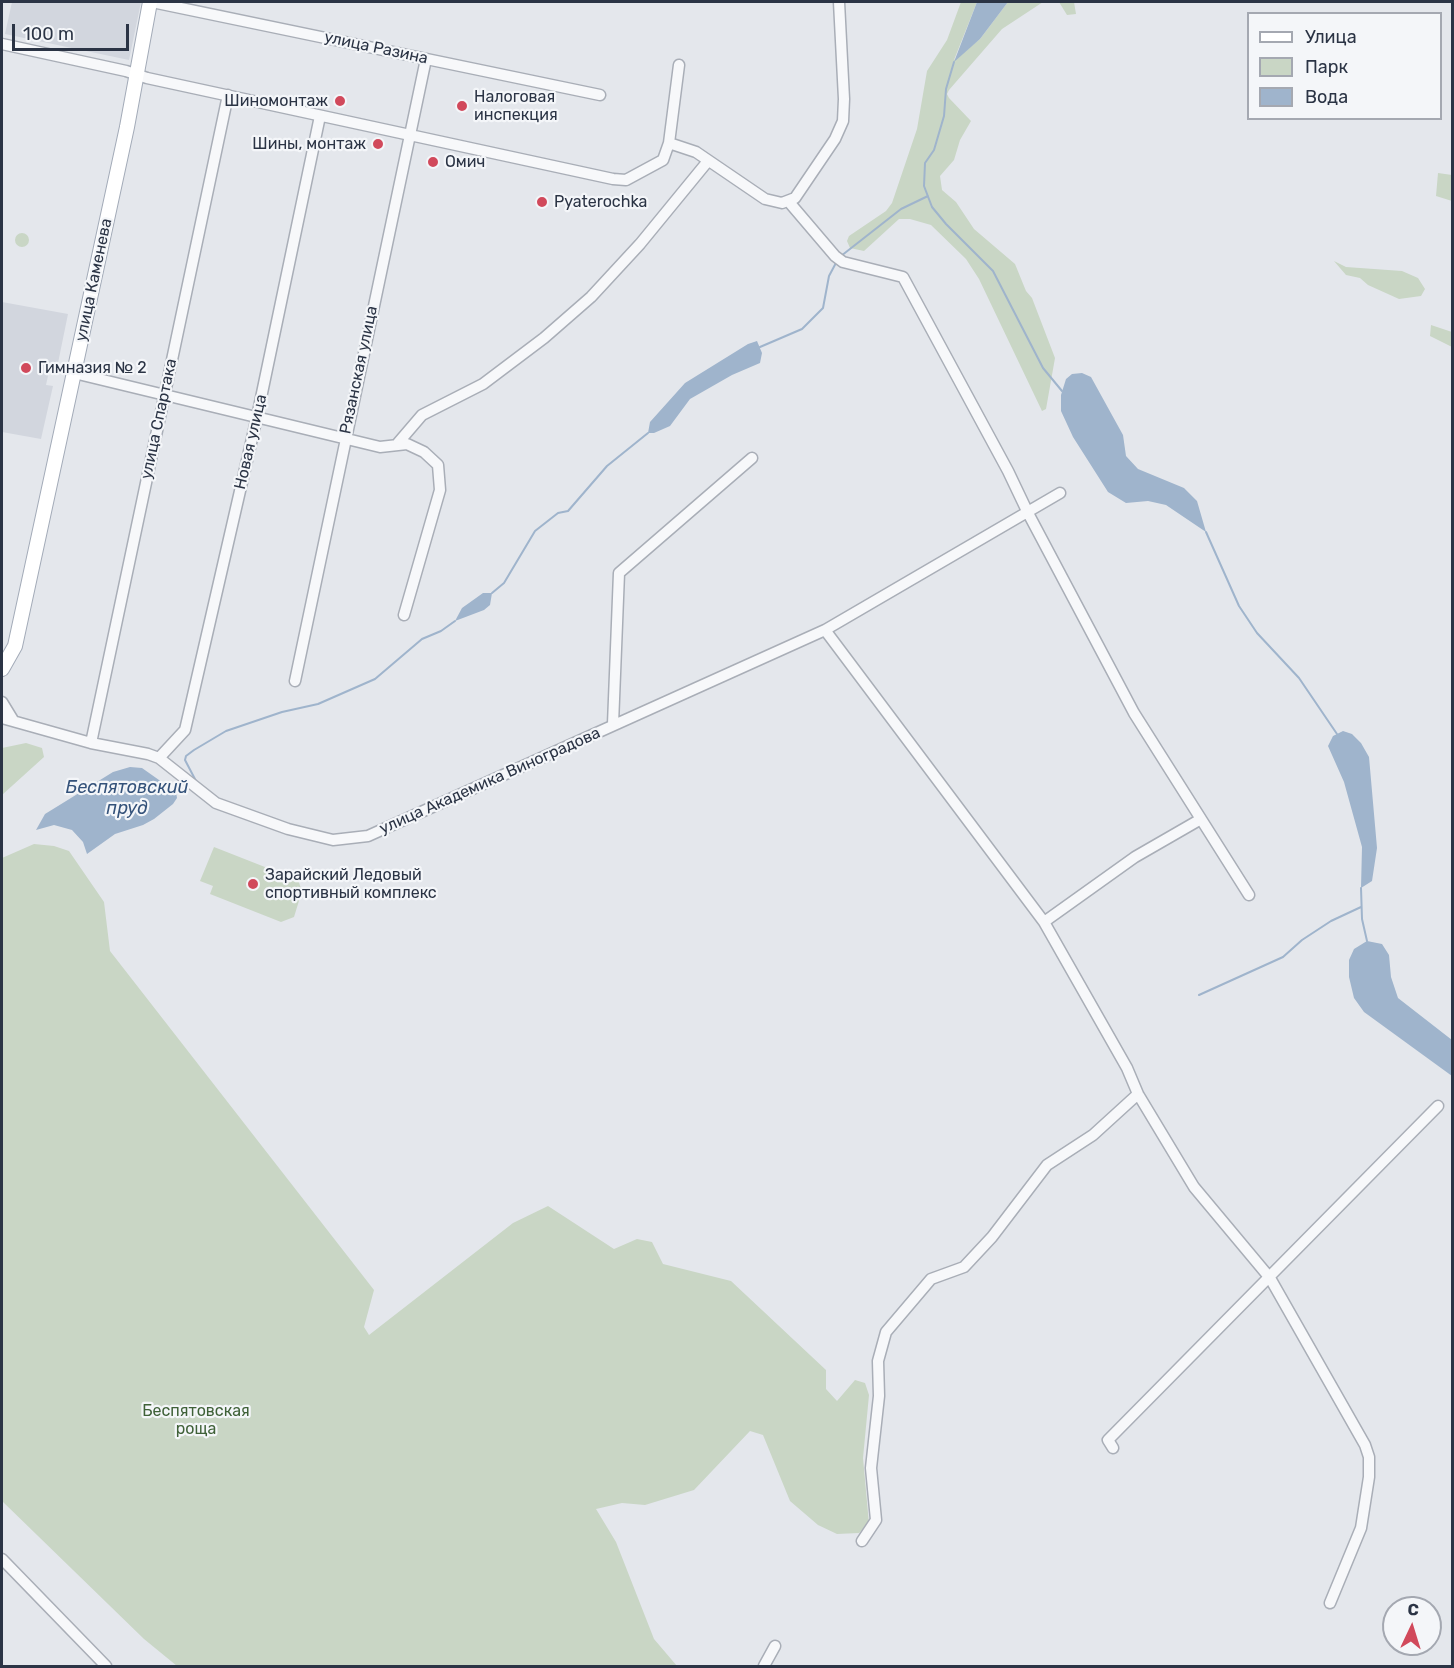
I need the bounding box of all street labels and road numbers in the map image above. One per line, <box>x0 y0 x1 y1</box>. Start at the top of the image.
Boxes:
street label: улица Разина <box>322 28 430 68</box>
street label: улица Каменева <box>72 217 116 343</box>
street label: Рязанская улица <box>336 304 382 436</box>
street label: улица Спартака <box>137 357 181 481</box>
street label: Новая улица <box>231 393 271 491</box>
street label: улица Академика Виноградова <box>377 723 603 839</box>

